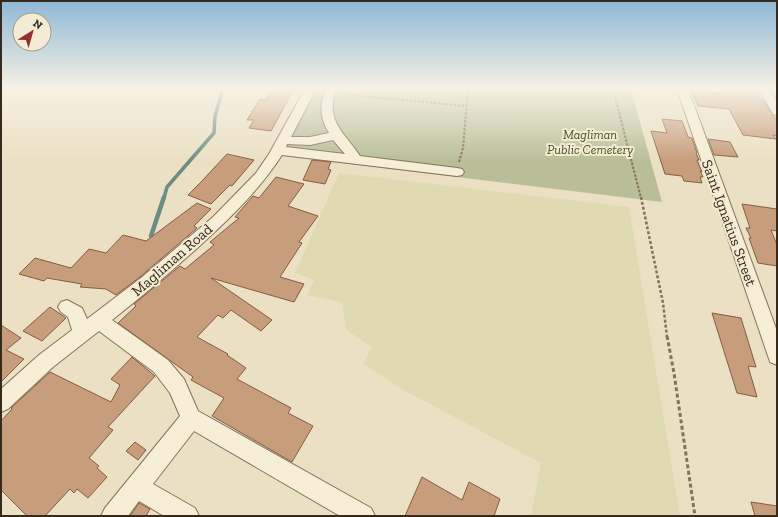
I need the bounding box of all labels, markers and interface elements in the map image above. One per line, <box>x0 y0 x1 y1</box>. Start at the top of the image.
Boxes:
north arrow <box>12 12 52 52</box>
text: N <box>30 17 45 33</box>
park label: Magliman Public Cemetery <box>547 127 633 157</box>
street label: Saint Ignatius Street <box>698 157 760 289</box>
street label: Magliman Road <box>128 220 217 300</box>

